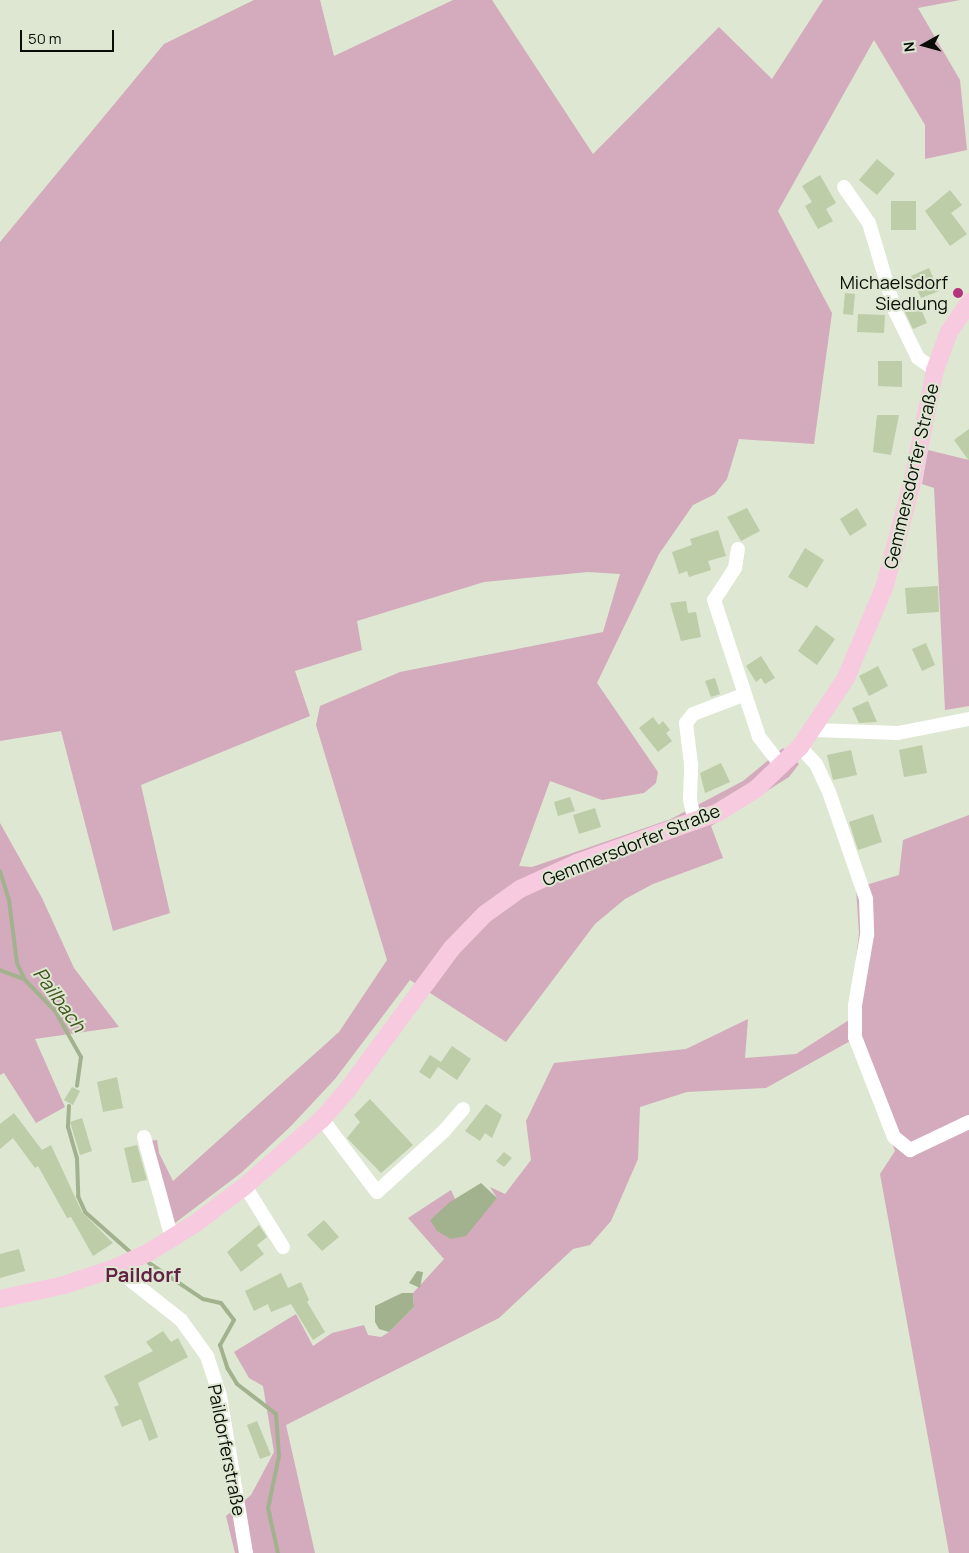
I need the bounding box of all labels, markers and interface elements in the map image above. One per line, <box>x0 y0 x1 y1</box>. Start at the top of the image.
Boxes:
scale bar <box>22 20 116 52</box>
north arrow <box>899 20 949 70</box>
text: 50 m <box>28 28 62 49</box>
text: N <box>899 41 919 53</box>
place label: Michaelsdorf Siedlung <box>840 272 948 314</box>
marker: Michaelsdorf Siedlung <box>952 287 964 299</box>
street label: Gemmersdorfer Straße <box>879 381 943 571</box>
street label: Gemmersdorfer Straße <box>539 799 723 891</box>
water label: Pailbach <box>28 963 90 1037</box>
district label: Paildorf <box>105 1262 181 1286</box>
street label: Paildorferstraße <box>204 1382 250 1518</box>

